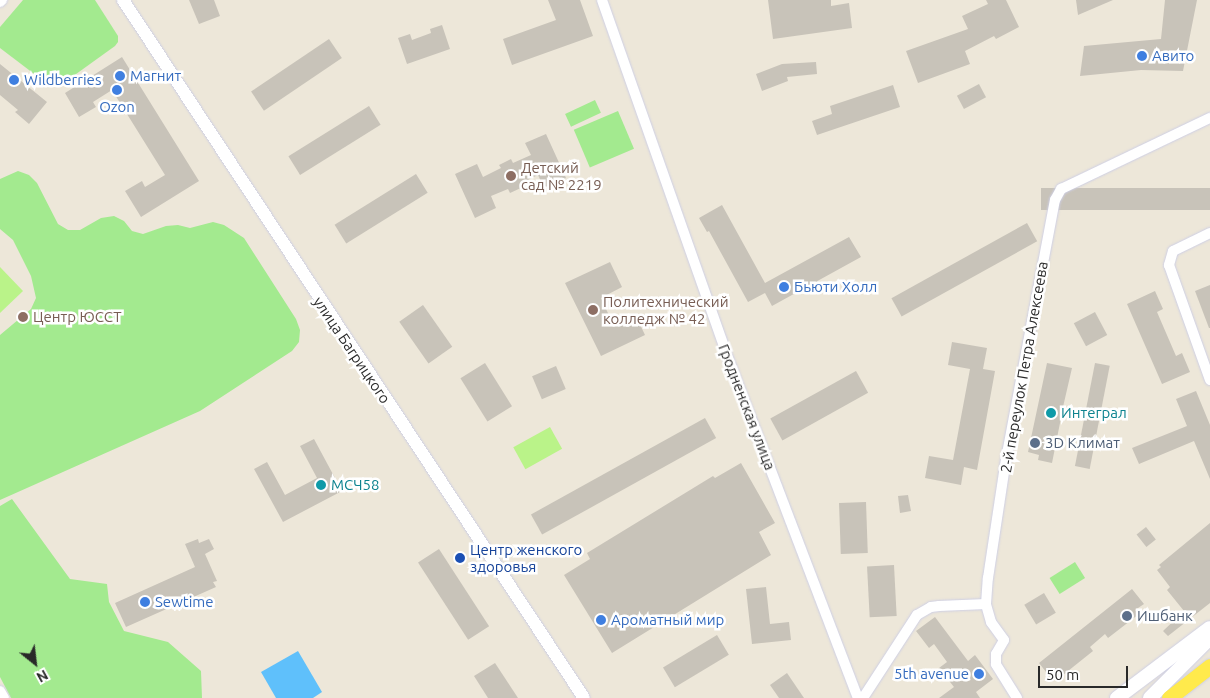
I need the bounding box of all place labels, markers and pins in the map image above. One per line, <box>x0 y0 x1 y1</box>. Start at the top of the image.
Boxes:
place label: Авито <box>1152 47 1194 65</box>
marker: Авито <box>1136 50 1148 62</box>
place label: Магнит <box>130 67 181 85</box>
marker: Магнит <box>114 70 126 82</box>
place label: Wildberries <box>24 71 101 89</box>
marker: Wildberries <box>8 74 20 86</box>
marker: Ozon <box>111 84 123 96</box>
place label: Ozon <box>99 98 135 116</box>
place label: Детский сад № 2219 <box>521 158 602 193</box>
marker: Детский сад № 2219 <box>505 170 517 182</box>
place label: Бьюти Холл <box>794 278 877 296</box>
marker: Бьюти Холл <box>778 281 790 293</box>
place label: Политехнический колледж № 42 <box>603 292 729 327</box>
marker: Политехнический колледж № 42 <box>587 304 599 316</box>
place label: Центр ЮССТ <box>33 308 122 326</box>
marker: Центр ЮССТ <box>17 311 29 323</box>
place label: Интеграл <box>1061 404 1127 422</box>
marker: Интеграл <box>1045 407 1057 419</box>
place label: 3D Климат <box>1045 434 1120 452</box>
marker: 3D Климат <box>1029 437 1041 449</box>
place label: МСЧ58 <box>331 476 379 494</box>
marker: МСЧ58 <box>315 479 327 491</box>
place label: Центр женского здоровья <box>470 540 582 575</box>
marker: Центр женского здоровья <box>454 552 466 564</box>
place label: Sewtime <box>155 593 214 611</box>
marker: Sewtime <box>139 596 151 608</box>
place label: Ишбанк <box>1137 607 1193 625</box>
marker: Ишбанк <box>1121 610 1133 622</box>
place label: Ароматный мир <box>611 611 724 629</box>
marker: Ароматный мир <box>595 614 607 626</box>
place label: 5th avenue <box>894 665 969 683</box>
marker: 5th avenue <box>973 668 985 680</box>

